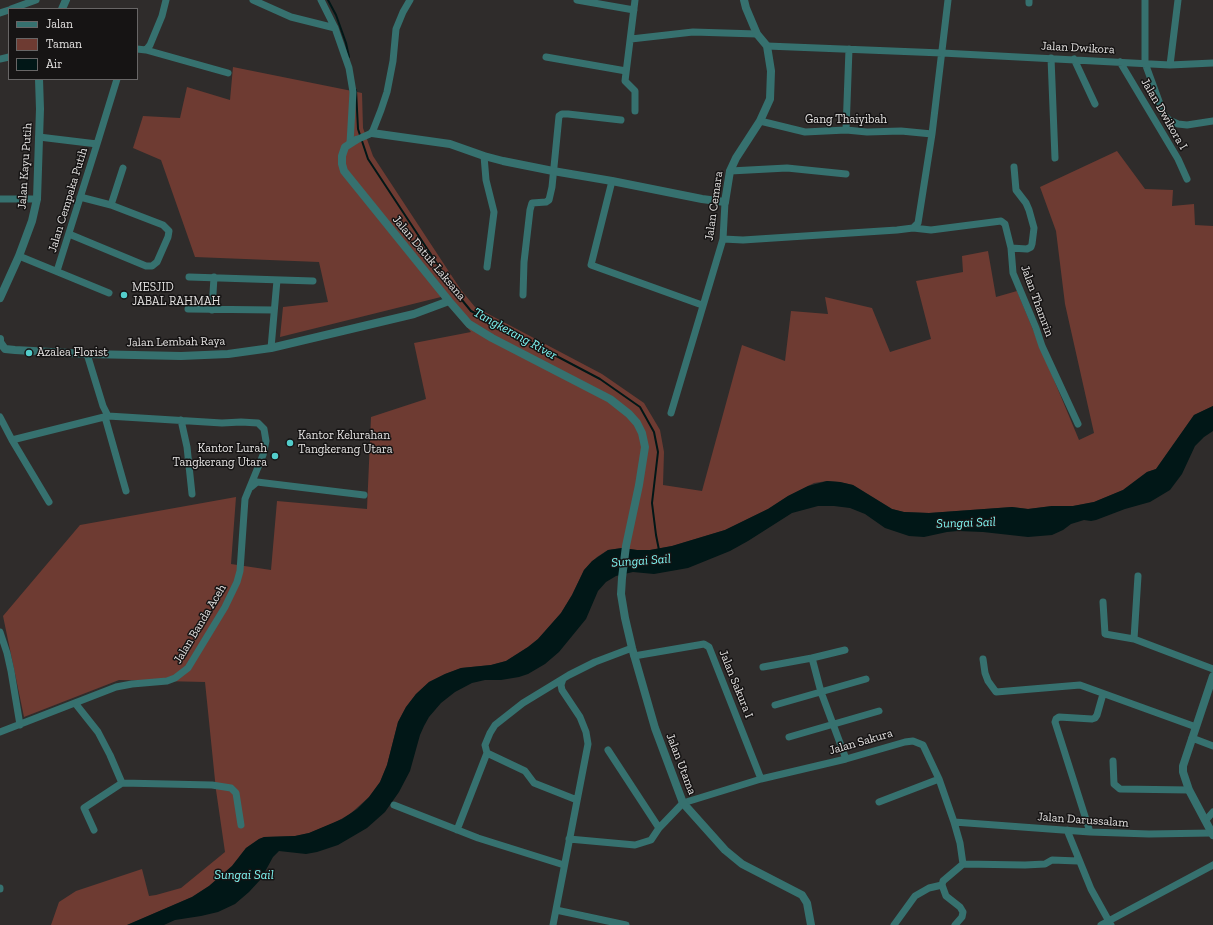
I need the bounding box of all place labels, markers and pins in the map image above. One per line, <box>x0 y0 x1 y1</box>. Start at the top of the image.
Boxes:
place label: MESJID JABAL RAHMAH <box>132 281 221 309</box>
marker: MESJID JABAL RAHMAH <box>119 290 129 300</box>
place label: Azalea Florist <box>37 346 108 360</box>
marker: Azalea Florist <box>24 348 34 358</box>
place label: Kantor Kelurahan Tangkerang Utara <box>298 429 393 457</box>
marker: Kantor Kelurahan Tangkerang Utara <box>285 438 295 448</box>
place label: Kantor Lurah Tangkerang Utara <box>172 442 267 470</box>
marker: Kantor Lurah Tangkerang Utara <box>270 451 280 461</box>

